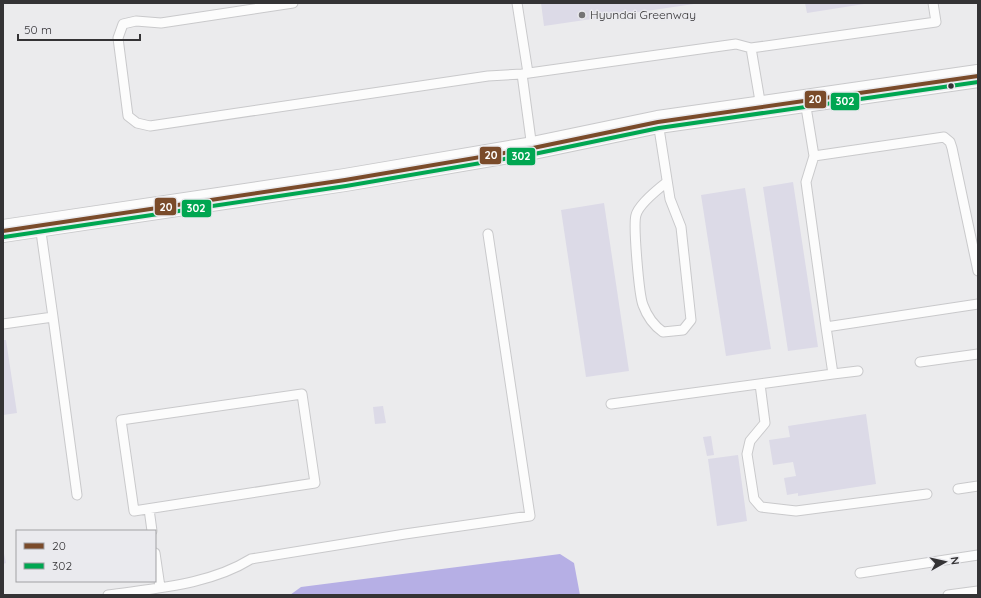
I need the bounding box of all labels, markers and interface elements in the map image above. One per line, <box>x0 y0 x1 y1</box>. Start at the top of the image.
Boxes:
place label: Hyundai Greenway <box>590 7 696 22</box>
marker: Hyundai Greenway <box>577 10 587 20</box>
scale bar <box>18 16 140 42</box>
text: 50 m <box>24 22 52 37</box>
unlabelled marker <box>946 81 956 91</box>
line badge: 20 <box>804 90 827 109</box>
text: 20 <box>808 92 822 106</box>
line badge: 302 <box>830 92 860 111</box>
text: 302 <box>836 94 854 108</box>
line badge: 20 <box>479 146 502 165</box>
line badge: 302 <box>506 147 536 166</box>
text: 20 <box>484 148 498 162</box>
text: 302 <box>512 149 530 163</box>
line badge: 20 <box>154 197 177 216</box>
line badge: 302 <box>181 199 212 218</box>
text: 20 <box>159 200 173 214</box>
text: 302 <box>187 201 205 215</box>
legend <box>16 530 156 582</box>
text: 20 <box>52 538 66 553</box>
north arrow <box>925 542 965 582</box>
text: N <box>947 556 962 566</box>
text: 302 <box>52 558 72 573</box>

